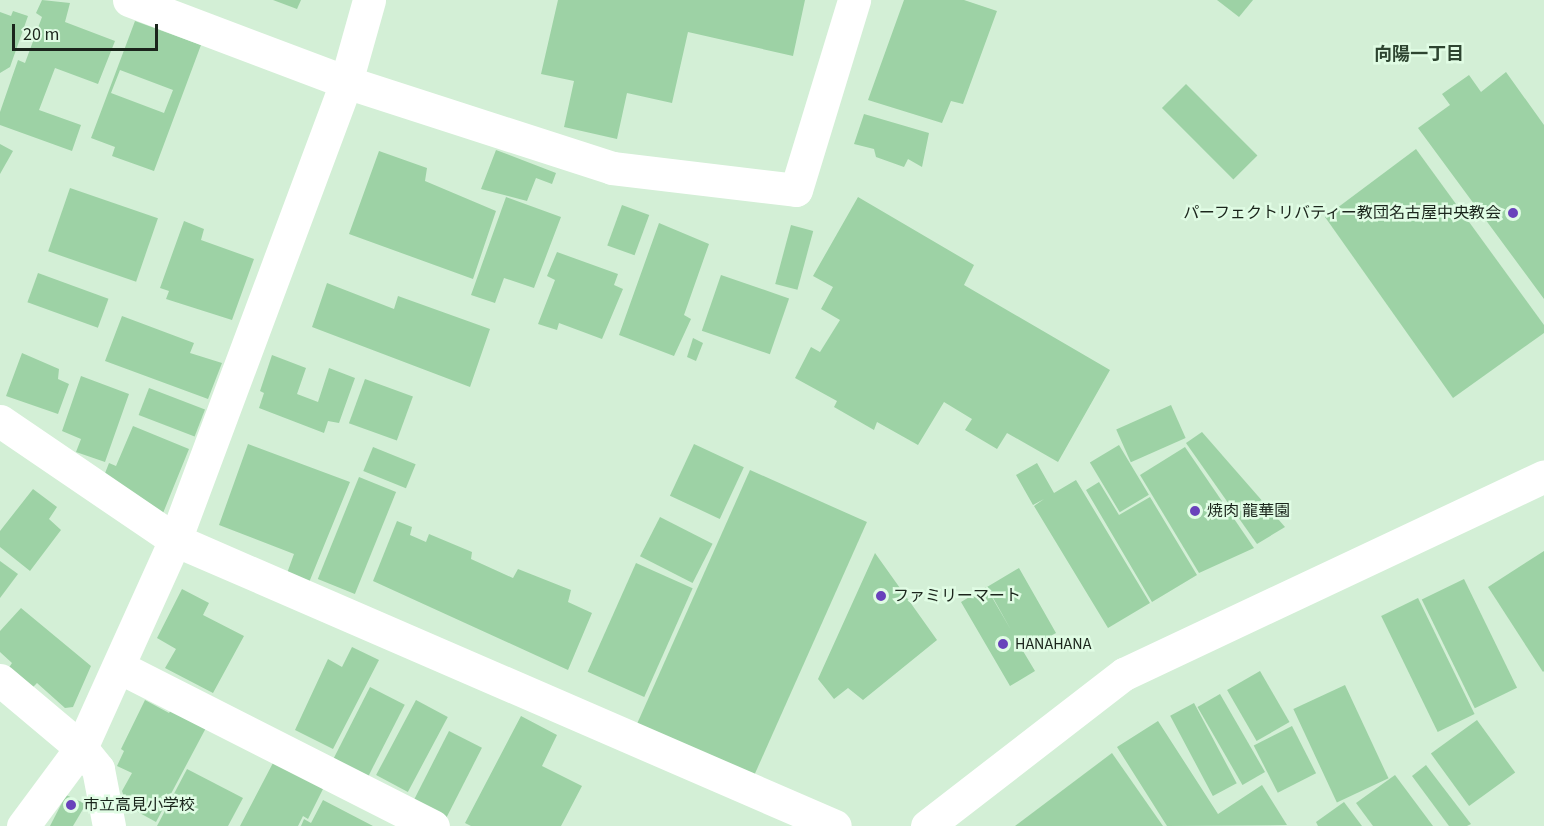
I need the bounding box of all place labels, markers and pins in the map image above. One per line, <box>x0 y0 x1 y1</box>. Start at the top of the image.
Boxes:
place label: パーフェクトリバティー教団名古屋中央教会 <box>1181 203 1501 223</box>
marker: パーフェクトリバティー教団名古屋中央教会 <box>1506 206 1520 220</box>
place label: 焼肉 龍華園 <box>1207 501 1290 521</box>
marker: 焼肉 龍華園 <box>1188 504 1202 518</box>
place label: ファミリーマート <box>893 586 1021 606</box>
marker: ファミリーマート <box>874 589 888 603</box>
place label: HANAHANA <box>1015 634 1091 654</box>
marker: HANAHANA <box>996 637 1010 651</box>
place label: 市立高見小学校 <box>83 795 195 815</box>
marker: 市立高見小学校 <box>64 798 78 812</box>

